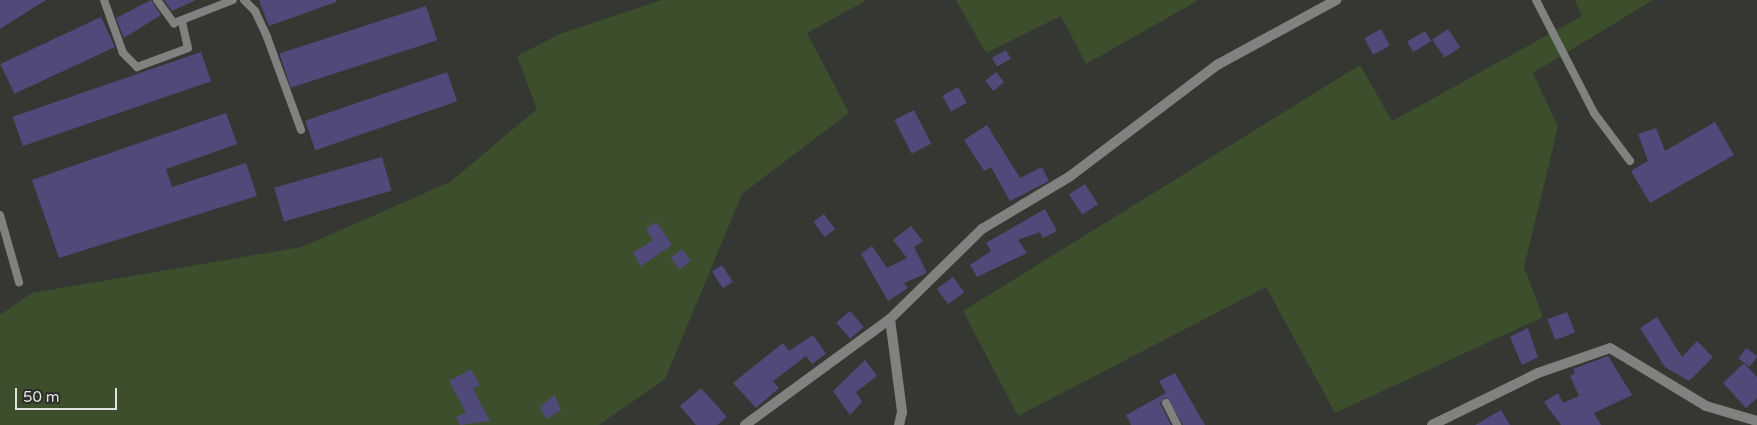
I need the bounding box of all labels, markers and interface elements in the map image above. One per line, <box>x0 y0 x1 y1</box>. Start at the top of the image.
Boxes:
scale bar <box>18 378 120 410</box>
text: 50 m <box>23 388 60 406</box>

